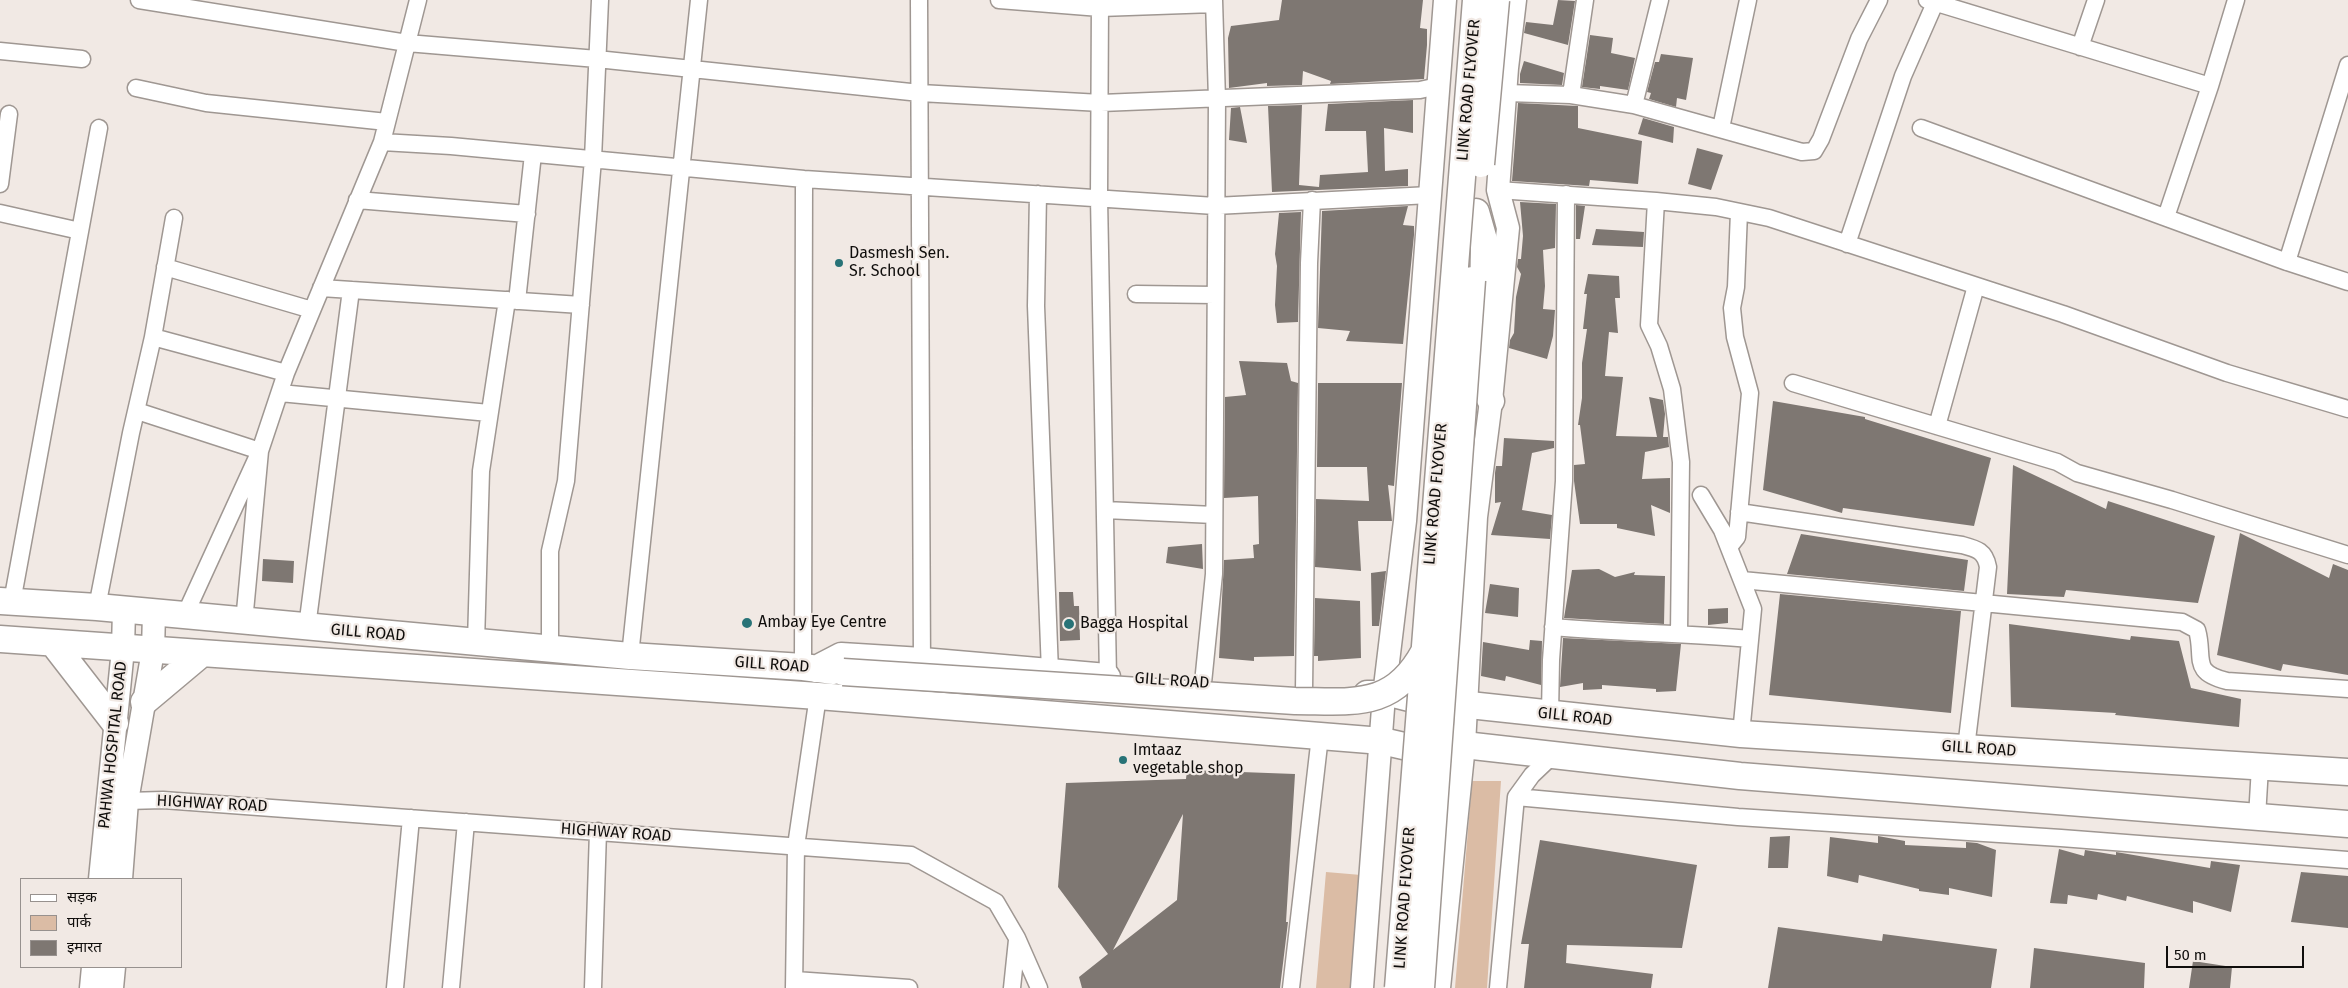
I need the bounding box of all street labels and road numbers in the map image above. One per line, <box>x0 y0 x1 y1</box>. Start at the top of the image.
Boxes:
street label: LINK ROAD FLYOVER <box>1453 18 1485 162</box>
street label: LINK ROAD FLYOVER <box>1420 422 1452 566</box>
street label: GILL ROAD <box>330 620 406 646</box>
street label: GILL ROAD <box>734 653 810 677</box>
street label: PAHWA HOSPITAL ROAD <box>95 660 131 830</box>
street label: GILL ROAD <box>1134 669 1210 693</box>
street label: GILL ROAD <box>1537 704 1613 730</box>
street label: GILL ROAD <box>1941 737 2017 761</box>
street label: HIGHWAY ROAD <box>156 792 268 816</box>
street label: HIGHWAY ROAD <box>560 820 672 846</box>
street label: LINK ROAD FLYOVER <box>1390 826 1420 970</box>

